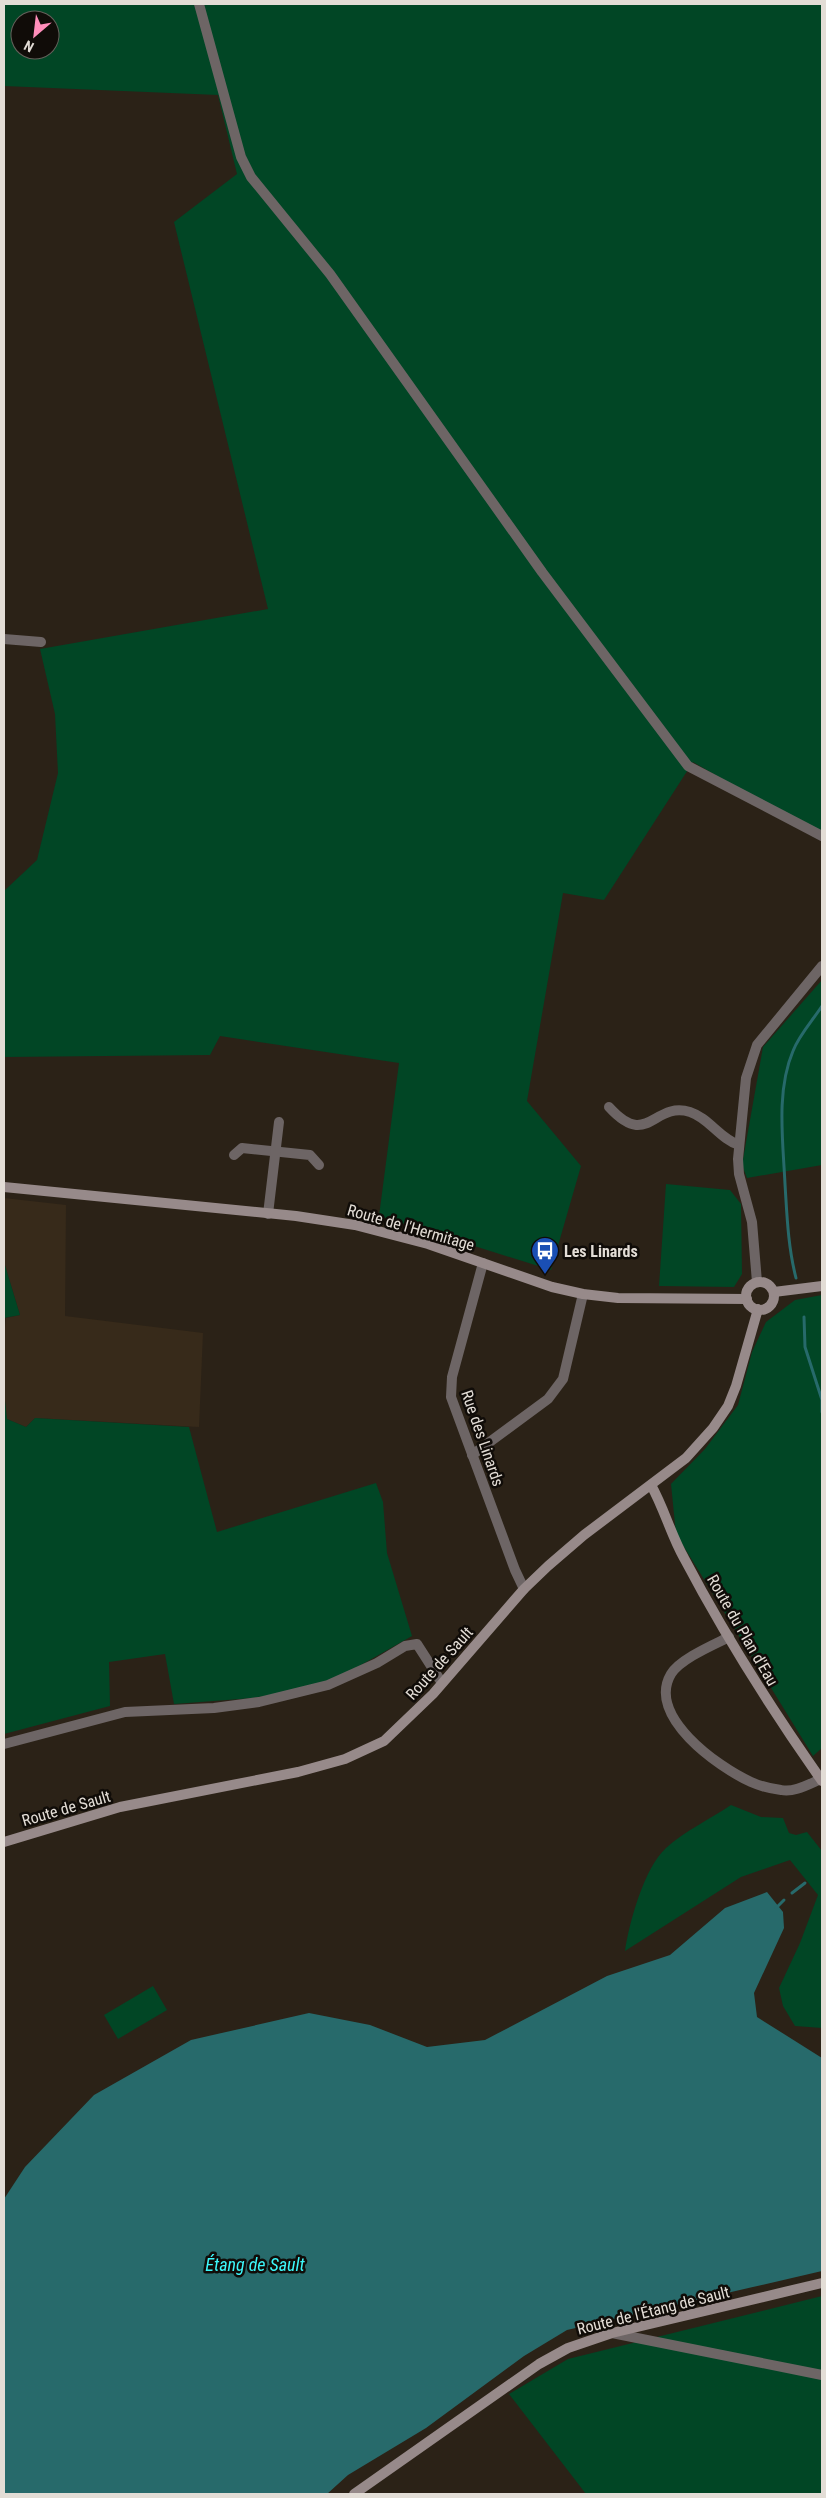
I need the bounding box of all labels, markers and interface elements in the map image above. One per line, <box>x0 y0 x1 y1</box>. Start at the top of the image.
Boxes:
north arrow <box>10 10 60 60</box>
text: N <box>21 37 36 56</box>
street label: Route de l'Hermitage <box>345 1200 477 1255</box>
bus stop icon: Les Linards <box>530 1236 560 1275</box>
place label: Les Linards <box>564 1242 638 1261</box>
street label: Rue des Linards <box>457 1388 508 1489</box>
street label: Route du Plan d'Eau <box>703 1571 782 1689</box>
street label: Route de Sault <box>402 1623 477 1704</box>
street label: Route de Sault <box>20 1787 113 1830</box>
water label: Étang de Sault <box>205 2254 306 2275</box>
street label: Route de l'Étang de Sault <box>575 2282 732 2339</box>

